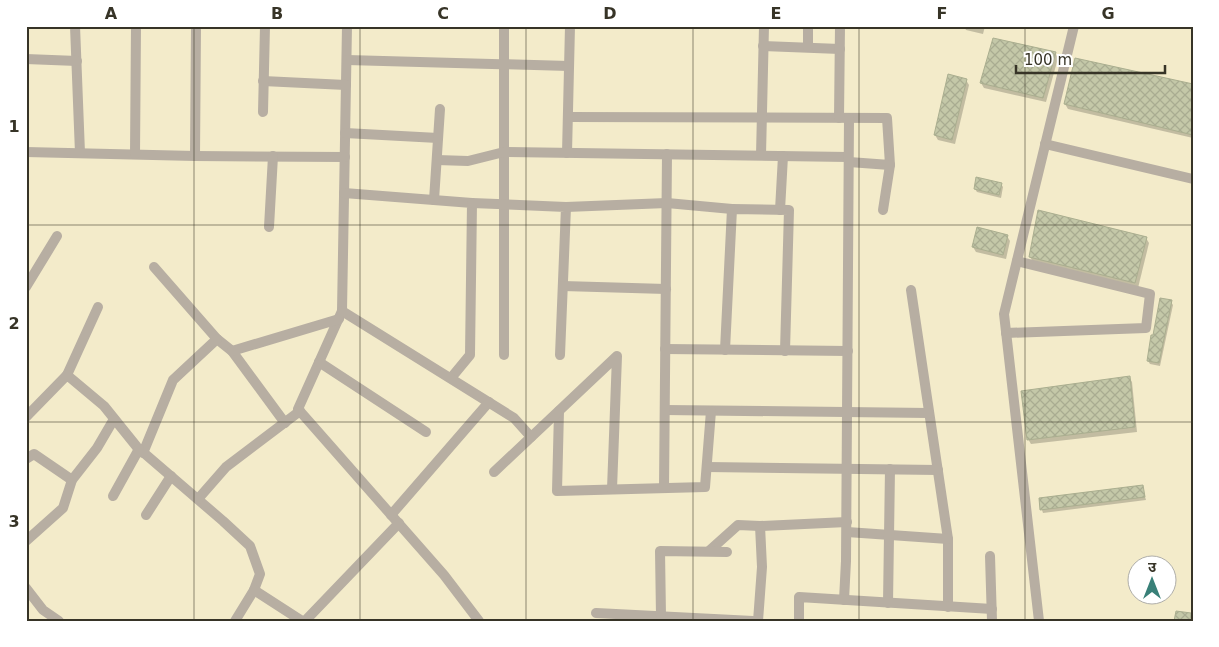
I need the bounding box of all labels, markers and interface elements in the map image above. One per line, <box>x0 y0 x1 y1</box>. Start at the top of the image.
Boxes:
text: A <box>105 4 118 23</box>
text: B <box>271 4 283 23</box>
text: C <box>437 4 449 23</box>
text: D <box>603 4 617 23</box>
text: E <box>771 4 781 23</box>
text: F <box>937 4 947 23</box>
text: G <box>1101 4 1115 23</box>
scale bar <box>1016 42 1165 74</box>
text: 100 m <box>1024 51 1072 69</box>
text: 1 <box>8 117 20 136</box>
text: 2 <box>8 314 20 333</box>
text: 3 <box>8 512 20 531</box>
north arrow <box>1126 554 1176 604</box>
text: उ <box>1148 559 1157 575</box>

